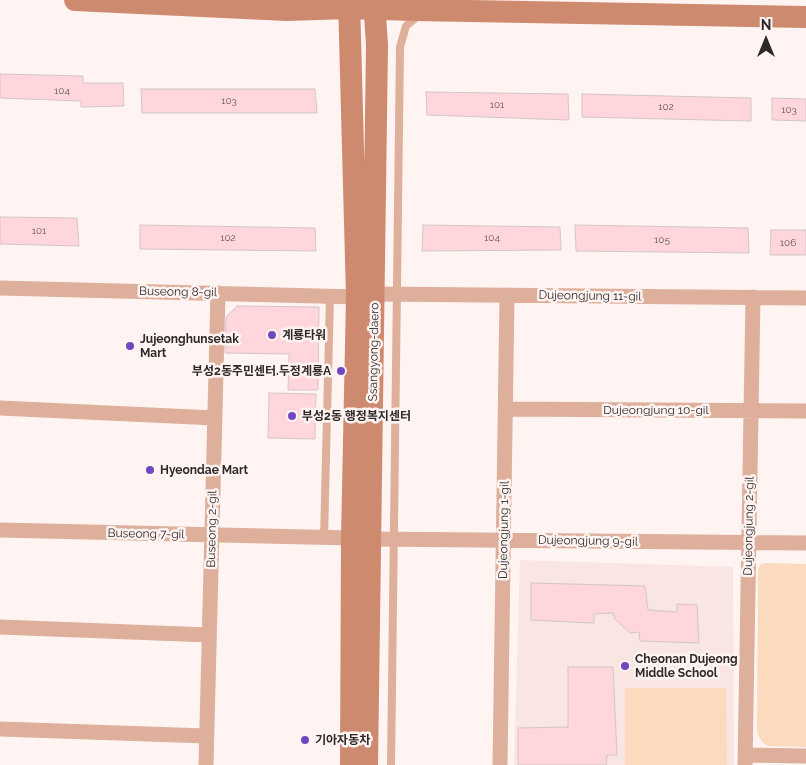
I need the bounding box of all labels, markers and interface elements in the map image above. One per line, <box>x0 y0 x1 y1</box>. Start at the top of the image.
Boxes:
north arrow <box>741 15 791 65</box>
text: N <box>761 17 771 33</box>
house number: 104 <box>54 85 70 97</box>
house number: 103 <box>221 95 237 107</box>
house number: 101 <box>490 99 504 111</box>
house number: 102 <box>658 101 674 113</box>
house number: 103 <box>781 104 797 116</box>
house number: 101 <box>32 225 46 237</box>
house number: 102 <box>220 232 236 244</box>
house number: 104 <box>484 232 500 244</box>
house number: 105 <box>654 234 670 246</box>
house number: 106 <box>780 237 796 249</box>
street label: Buseong 8-gil <box>139 284 217 300</box>
street label: Dujeongjung 11-gil <box>538 288 642 304</box>
street label: Ssangyong-daero <box>366 302 382 402</box>
place label: 계룡타워 <box>282 328 326 342</box>
marker: 계룡타워 <box>266 329 278 341</box>
place label: Jujeonghunsetak Mart <box>140 332 239 360</box>
marker: Jujeonghunsetak Mart <box>124 340 136 352</box>
place label: 부성2동주민센터.두정계룡A <box>192 364 331 378</box>
marker: 부성2동주민센터.두정계룡A <box>335 365 347 377</box>
street label: Dujeongjung 10-gil <box>603 403 709 417</box>
place label: 부성2동 행정복지센터 <box>302 409 411 423</box>
marker: 부성2동 행정복지센터 <box>286 410 298 422</box>
place label: Hyeondae Mart <box>160 463 248 477</box>
marker: Hyeondae Mart <box>144 464 156 476</box>
street label: Dujeongjung 2-gil <box>741 476 757 576</box>
street label: Dujeongjung 1-gil <box>496 481 512 579</box>
street label: Buseong 2-gil <box>204 490 220 568</box>
street label: Buseong 7-gil <box>107 526 185 542</box>
street label: Dujeongjung 9-gil <box>538 533 638 549</box>
place label: Cheonan Dujeong Middle School <box>635 652 738 680</box>
marker: Cheonan Dujeong Middle School <box>619 660 631 672</box>
place label: 기아자동차 <box>315 733 370 747</box>
marker: 기아자동차 <box>299 734 311 746</box>

